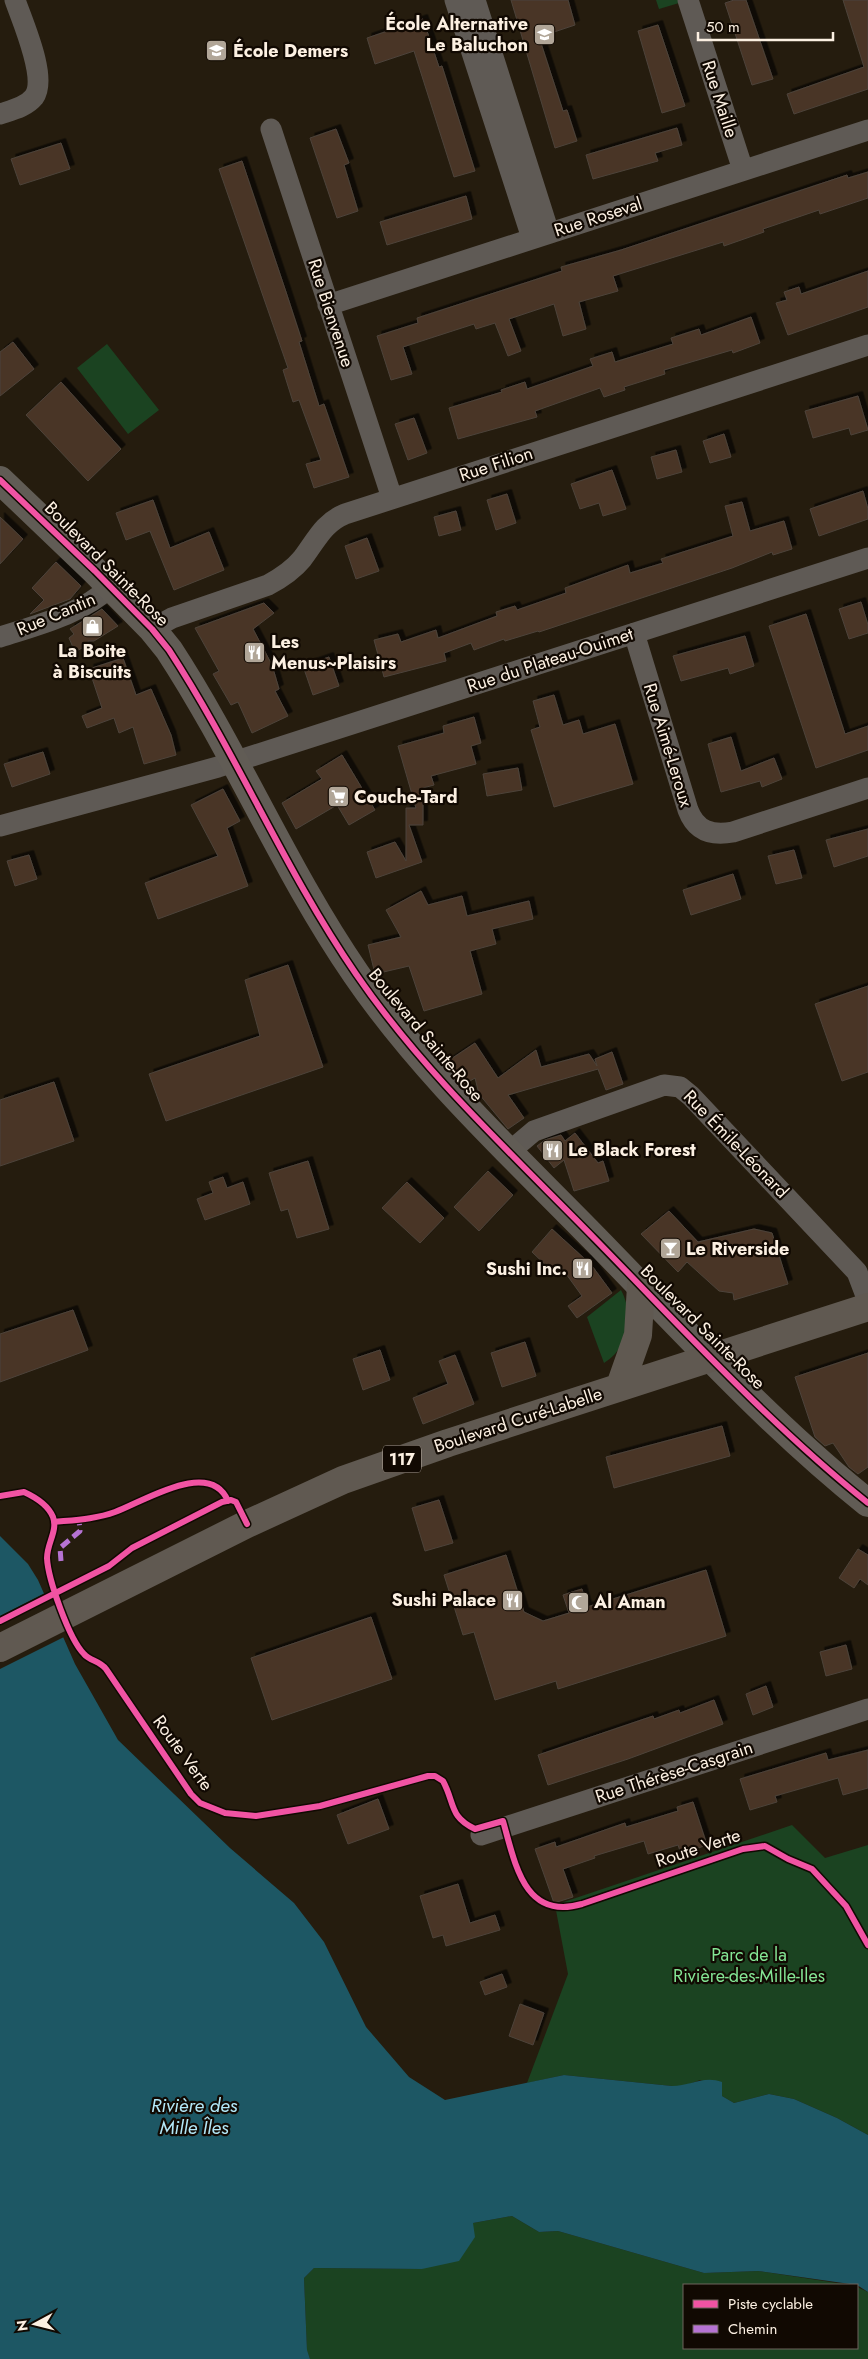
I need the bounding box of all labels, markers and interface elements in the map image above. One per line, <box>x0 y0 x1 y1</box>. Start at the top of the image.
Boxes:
scale bar <box>698 10 833 42</box>
place label: École Alternative Le Baluchon <box>385 11 528 58</box>
text: 50 m <box>706 16 740 38</box>
school or university icon: École Alternative Le Baluchon <box>532 22 556 46</box>
place label: École Demers <box>233 38 348 64</box>
school or university icon: École Demers <box>205 39 229 63</box>
street label: Rue Maille <box>695 57 745 141</box>
street label: Rue Roseval <box>551 191 645 243</box>
street label: Rue Bienvenue <box>301 255 361 371</box>
street label: Rue Filion <box>456 440 536 488</box>
street label: Boulevard Sainte-Rose <box>39 496 175 632</box>
street label: Rue Cantin <box>13 586 99 642</box>
shop icon: La Boite à Biscuits <box>80 614 104 638</box>
street label: Rue du Plateau-Ouimet <box>464 621 637 699</box>
place label: Les Menus~Plaisirs <box>271 629 396 676</box>
place label: La Boite à Biscuits <box>53 638 131 685</box>
restaurant icon: Les Menus~Plaisirs <box>243 640 267 664</box>
street label: Rue Aimé-Leroux <box>637 680 699 810</box>
place label: Couche-Tard <box>354 784 458 810</box>
supermarket icon: Couche-Tard <box>326 785 350 809</box>
street label: Boulevard Sainte-Rose <box>362 963 490 1107</box>
street label: Rue Émile-Léonard <box>677 1084 795 1204</box>
place label: Le Black Forest <box>568 1137 696 1163</box>
restaurant icon: Le Black Forest <box>540 1138 564 1162</box>
place label: Le Riverside <box>686 1236 789 1262</box>
bar icon: Le Riverside <box>658 1237 682 1261</box>
place label: Sushi Inc. <box>486 1256 567 1282</box>
restaurant icon: Sushi Inc. <box>571 1257 595 1281</box>
street label: Boulevard Sainte-Rose <box>635 1259 771 1395</box>
street label: Boulevard Curé-Labelle <box>431 1381 605 1459</box>
road number: 117 <box>383 1446 421 1472</box>
place label: Sushi Palace <box>391 1587 496 1613</box>
restaurant icon: Sushi Palace <box>500 1588 524 1612</box>
place label: Al Aman <box>593 1589 666 1615</box>
mosque icon: Al Aman <box>566 1590 590 1614</box>
street label: Route Verte <box>147 1710 219 1796</box>
street label: Rue Thérèse-Casgrain <box>592 1734 756 1810</box>
street label: Route Verte <box>652 1822 744 1874</box>
park label: Parc de la Rivière-des-Mille-Iles <box>673 1942 825 1989</box>
water label: Rivière des Mille Îles <box>151 2092 238 2141</box>
legend <box>683 2284 858 2349</box>
text: Piste cyclable <box>728 2293 813 2315</box>
north arrow <box>10 2299 60 2349</box>
text: Chemin <box>728 2318 777 2340</box>
text: N <box>11 2319 33 2332</box>

